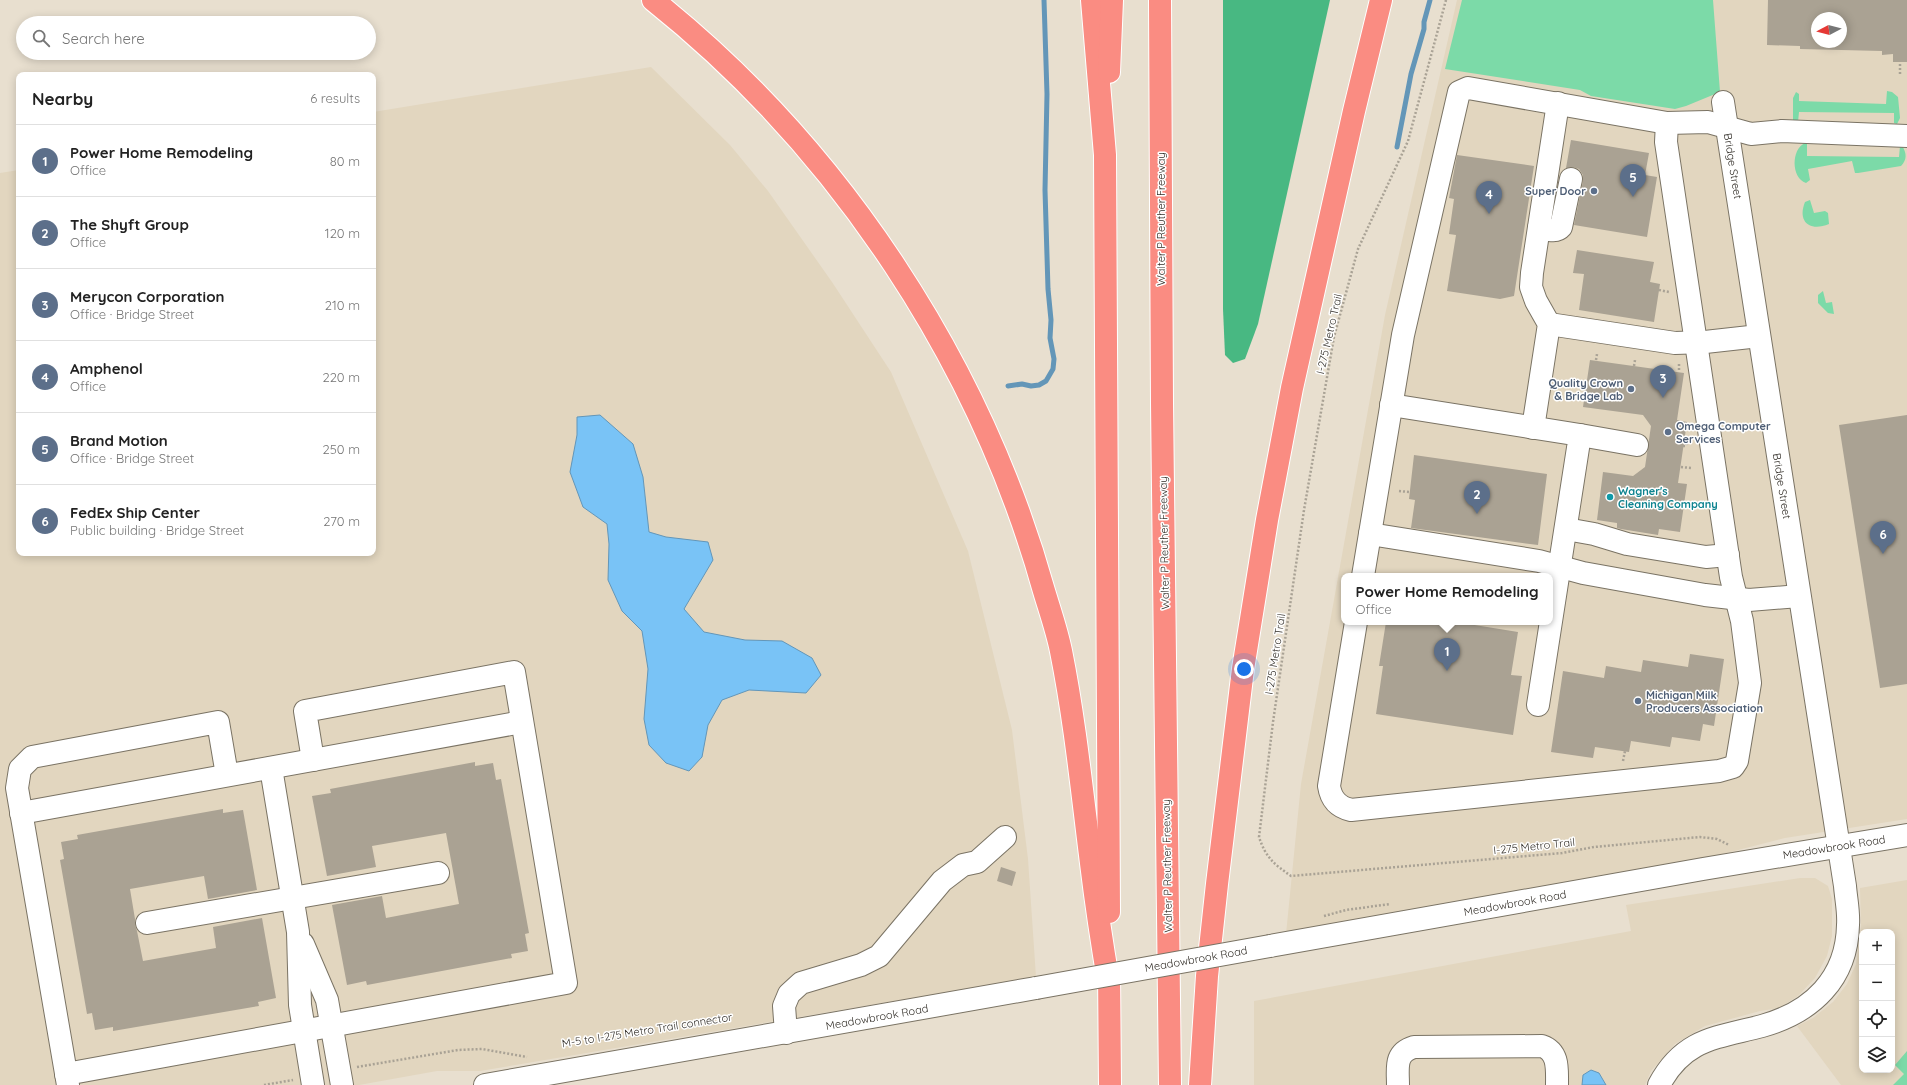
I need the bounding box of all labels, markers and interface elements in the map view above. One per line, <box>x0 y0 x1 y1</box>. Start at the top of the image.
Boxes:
north arrow <box>1811 12 1847 48</box>
search box <box>16 16 376 60</box>
icon: search <box>30 27 52 49</box>
text: Search here <box>62 29 145 48</box>
text: Nearby <box>32 88 93 109</box>
text: 6 results <box>310 90 360 106</box>
street label: Bridge Street <box>1721 132 1745 200</box>
text: Power Home Remodeling <box>70 143 253 162</box>
street label: Walter P Reuther Freeway <box>1154 152 1168 286</box>
text: 1 <box>42 153 48 169</box>
text: 80 m <box>330 153 360 169</box>
text: Office <box>70 162 106 178</box>
pin: 5 <box>1620 164 1646 197</box>
pin: 4 <box>1476 181 1502 214</box>
place label: Super Door <box>1525 184 1586 198</box>
marker: Super Door <box>1589 186 1599 196</box>
text: The Shyft Group <box>70 215 189 234</box>
text: 2 <box>41 225 49 241</box>
text: 120 m <box>325 225 360 241</box>
text: Office <box>70 234 106 250</box>
text: Merycon Corporation <box>70 287 224 306</box>
street label: I-275 Metro Trail <box>1313 293 1345 375</box>
text: 3 <box>42 297 48 313</box>
text: 210 m <box>325 297 360 313</box>
text: Office · Bridge Street <box>70 306 194 322</box>
text: Amphenol <box>70 359 143 378</box>
pin: 3 <box>1650 365 1676 398</box>
text: 4 <box>41 369 49 385</box>
text: 220 m <box>322 369 360 385</box>
place label: Quality Crown & Bridge Lab <box>1548 376 1623 403</box>
text: Office <box>70 378 106 394</box>
marker: Quality Crown & Bridge Lab <box>1626 384 1636 394</box>
place label: Omega Computer Services <box>1676 419 1771 446</box>
marker: Omega Computer Services <box>1663 427 1673 437</box>
text: Brand Motion <box>70 431 168 450</box>
text: 5 <box>41 441 49 457</box>
text: 250 m <box>323 441 360 457</box>
text: Office · Bridge Street <box>70 450 194 466</box>
street label: Bridge Street <box>1770 452 1794 520</box>
street label: Walter P Reuther Freeway <box>1156 476 1172 610</box>
pin: 2 <box>1464 481 1490 514</box>
place label: Wagner's Cleaning Company <box>1618 484 1718 511</box>
marker: Wagner's Cleaning Company <box>1605 492 1615 502</box>
text: FedEx Ship Center <box>70 503 200 522</box>
text: 6 <box>41 513 49 529</box>
text: 270 m <box>323 513 360 529</box>
pin: 6 <box>1870 521 1896 554</box>
text: Public building · Bridge Street <box>70 522 244 538</box>
popup <box>1341 573 1553 625</box>
text: Power Home Remodeling <box>1355 582 1539 601</box>
text: Office <box>1355 601 1392 617</box>
street label: I-275 Metro Trail <box>1262 612 1288 696</box>
pin: 1 <box>1434 638 1460 671</box>
your location <box>1234 659 1254 679</box>
place label: Michigan Milk Producers Association <box>1646 688 1763 715</box>
marker: Michigan Milk Producers Association <box>1633 696 1643 706</box>
street label: Walter P Reuther Freeway <box>1159 799 1175 933</box>
street label: Meadowbrook Road <box>1782 832 1886 862</box>
street label: I-275 Metro Trail <box>1493 835 1575 857</box>
street label: Meadowbrook Road <box>1463 887 1567 919</box>
map controls <box>1859 929 1895 1073</box>
button: + <box>1859 929 1895 965</box>
street label: Meadowbrook Road <box>1144 943 1248 975</box>
button: − <box>1859 965 1895 1001</box>
street label: Meadowbrook Road <box>825 1001 929 1033</box>
button: locate <box>1859 1001 1895 1037</box>
street label: M-5 to I-275 Metro Trail connector <box>561 1010 734 1050</box>
button: layers <box>1859 1037 1895 1073</box>

